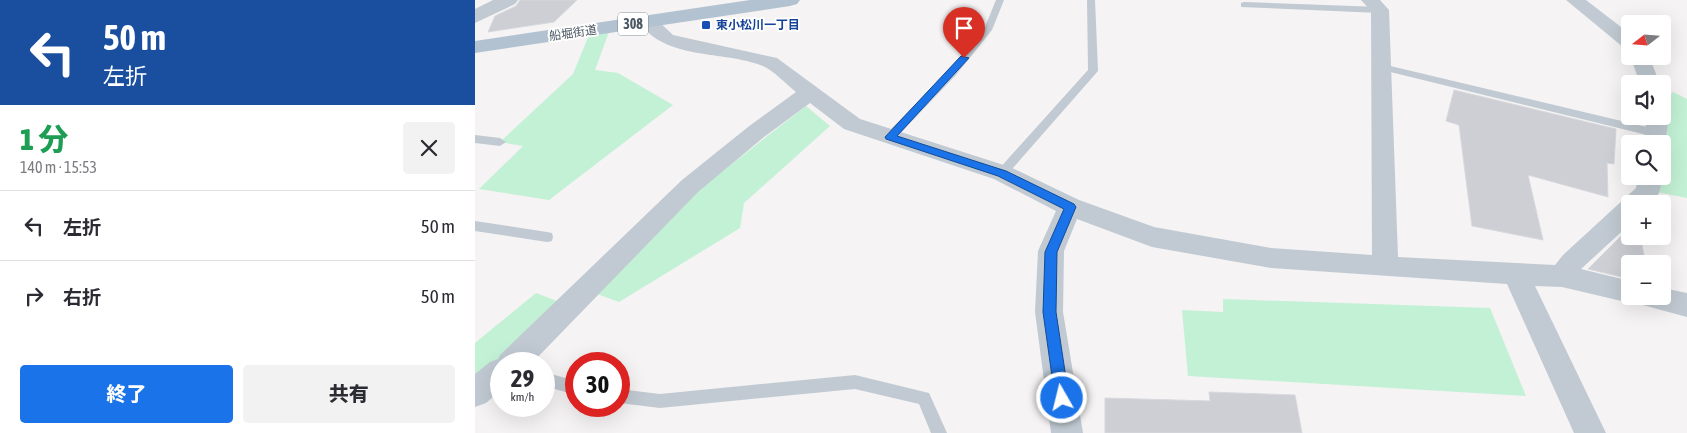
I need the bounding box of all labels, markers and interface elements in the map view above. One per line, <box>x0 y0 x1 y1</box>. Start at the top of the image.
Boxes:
pin <box>943 7 985 58</box>
road number: 308 <box>618 12 648 36</box>
icon: arrive <box>950 14 978 42</box>
north arrow <box>1621 15 1671 65</box>
map controls <box>1621 15 1671 305</box>
text: 50 m <box>103 17 166 57</box>
place label: 東小松川一丁目 <box>716 18 800 32</box>
marker: 東小松川一丁目 <box>700 19 712 31</box>
icon: left <box>20 20 85 85</box>
street label: 船堀街道 <box>548 23 598 43</box>
text: 左折 <box>103 63 147 89</box>
button: sound <box>1621 75 1671 125</box>
text: 1 分 <box>20 122 68 156</box>
button: close <box>403 122 455 174</box>
button: search <box>1621 135 1671 185</box>
text: 140 m · 15:53 <box>20 158 97 176</box>
button: + <box>1621 195 1671 245</box>
icon: left <box>20 212 48 240</box>
text: 50 m <box>421 215 455 237</box>
text: 左折 <box>63 216 101 238</box>
button: − <box>1621 255 1671 305</box>
icon: right <box>20 282 48 310</box>
text: 50 m <box>421 285 455 307</box>
text: 右折 <box>63 286 101 308</box>
speed limit sign: 30 <box>565 352 630 417</box>
text: 29 <box>511 364 534 392</box>
button: 終了 <box>20 365 233 423</box>
button: 共有 <box>243 365 455 423</box>
position arrow <box>1035 371 1087 423</box>
text: km/h <box>511 390 534 404</box>

